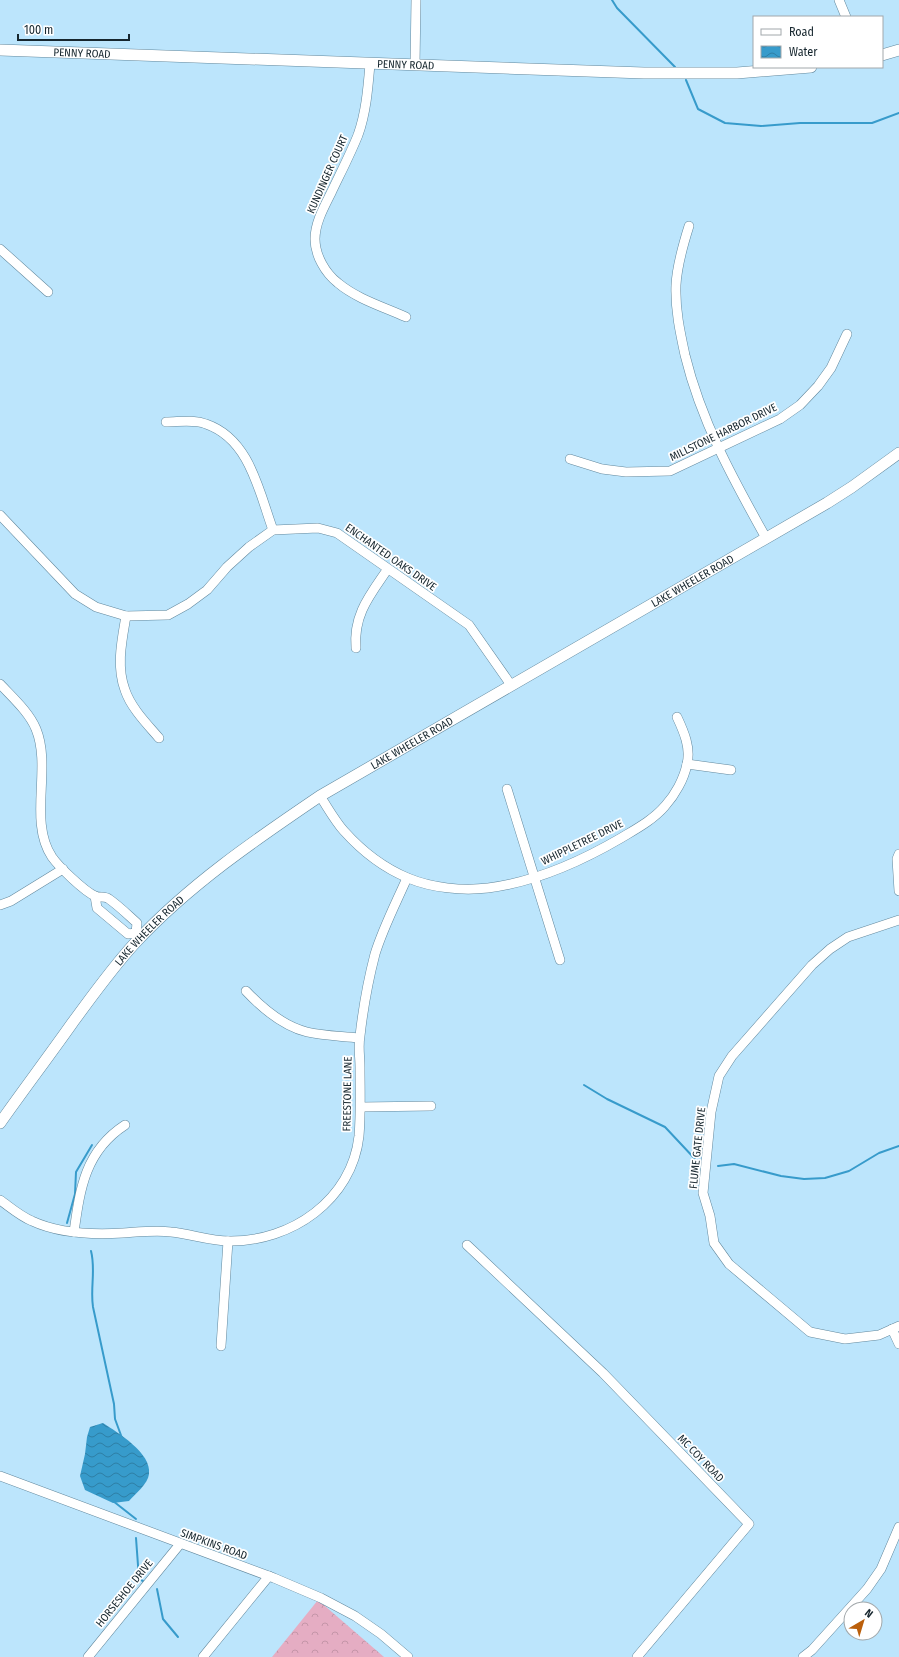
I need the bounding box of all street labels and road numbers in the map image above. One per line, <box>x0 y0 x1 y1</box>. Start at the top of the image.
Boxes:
street label: PENNY ROAD <box>53 46 111 61</box>
street label: PENNY ROAD <box>377 57 435 73</box>
street label: KUNDINGER COURT <box>304 132 351 215</box>
street label: MILLSTONE HARBOR DRIVE <box>668 401 779 464</box>
street label: ENCHANTED OAKS DRIVE <box>343 521 439 594</box>
street label: LAKE WHEELER ROAD <box>649 552 736 610</box>
street label: LAKE WHEELER ROAD <box>369 714 456 772</box>
street label: WHIPPLETREE DRIVE <box>539 817 625 868</box>
street label: LAKE WHEELER ROAD <box>112 893 187 968</box>
street label: FREESTONE LANE <box>340 1057 355 1132</box>
street label: FLUME GATE DRIVE <box>687 1107 708 1189</box>
street label: MC COY ROAD <box>675 1432 726 1485</box>
street label: SIMPKINS ROAD <box>179 1526 249 1563</box>
street label: HORSESHOE DRIVE <box>93 1557 155 1630</box>

